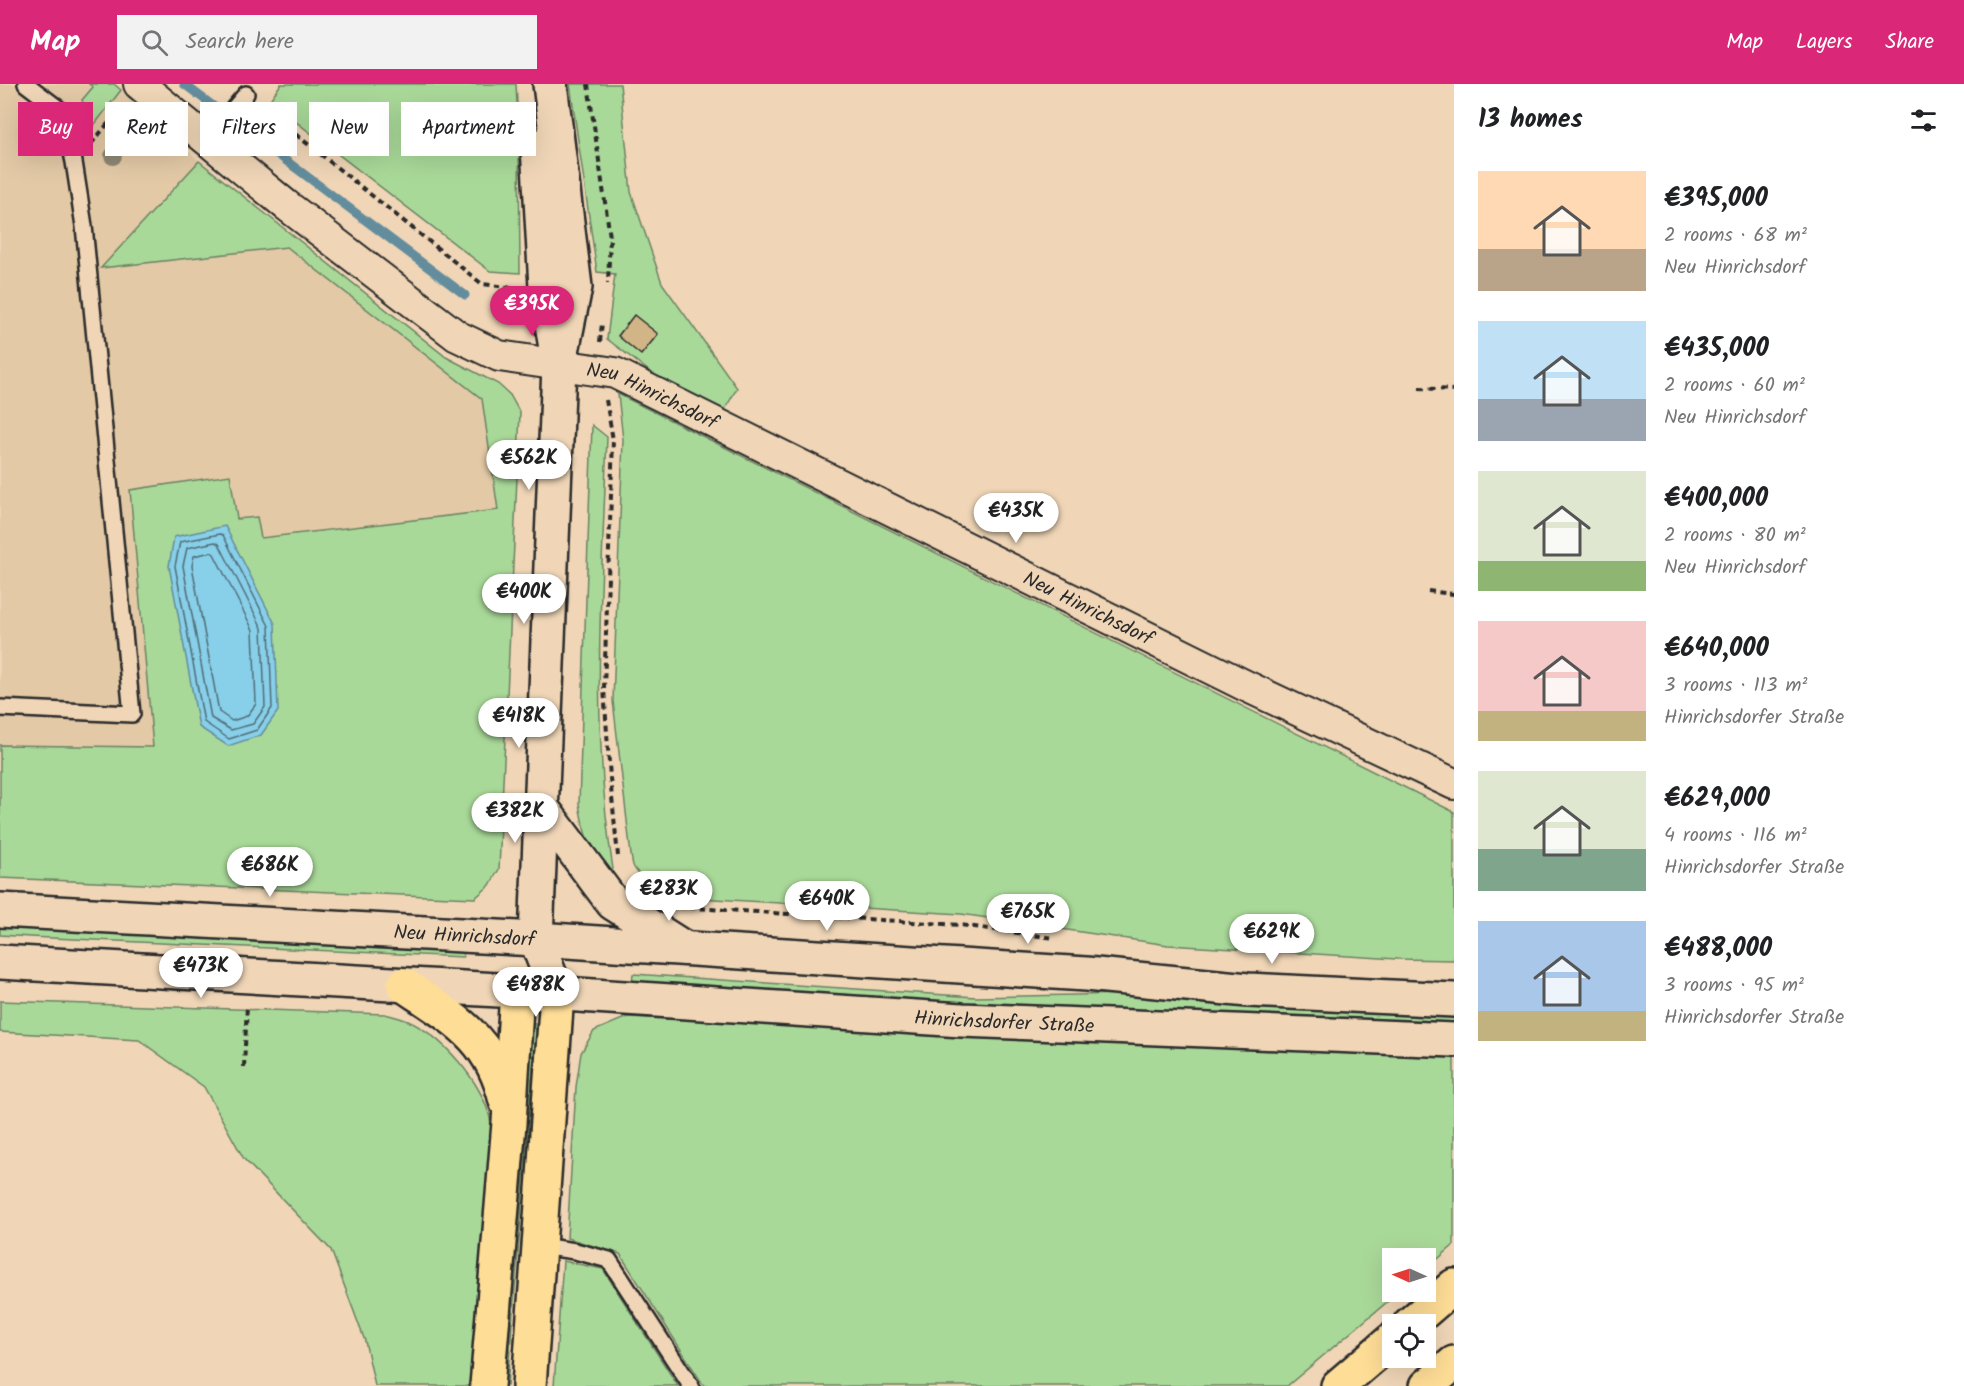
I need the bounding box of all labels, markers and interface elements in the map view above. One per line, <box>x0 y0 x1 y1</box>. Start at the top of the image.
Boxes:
search box <box>117 15 537 69</box>
text: Map <box>30 20 81 65</box>
text: Search here <box>186 25 294 60</box>
icon: search <box>138 26 171 59</box>
text: Map <box>1726 26 1763 59</box>
text: Layers <box>1796 26 1852 59</box>
text: Share <box>1885 26 1934 59</box>
text: 13 homes <box>1478 99 1583 141</box>
chip: Buy <box>18 102 93 156</box>
chip: Rent <box>105 102 188 156</box>
chip: Filters <box>200 102 297 156</box>
chip: New <box>309 102 389 156</box>
chip: Apartment <box>401 102 536 156</box>
icon: filters <box>1907 104 1940 137</box>
text: €395,000 <box>1664 178 1768 220</box>
icon: home <box>1526 195 1598 267</box>
text: 2 rooms · 68 m² <box>1664 220 1807 252</box>
text: Neu Hinrichsdorf <box>1664 252 1806 284</box>
pin: €395K <box>490 286 574 337</box>
text: €395K <box>504 289 560 321</box>
text: €435,000 <box>1664 328 1769 370</box>
icon: home <box>1526 345 1598 417</box>
street label: Neu Hinrichsdorf <box>584 355 725 441</box>
text: 2 rooms · 60 m² <box>1664 370 1805 402</box>
text: Neu Hinrichsdorf <box>1664 402 1806 434</box>
pin: €562K <box>487 440 571 491</box>
text: €562K <box>500 443 558 475</box>
text: €400,000 <box>1664 478 1768 520</box>
pin: €435K <box>974 493 1058 544</box>
icon: home <box>1526 495 1598 567</box>
text: €435K <box>988 496 1044 528</box>
text: 2 rooms · 80 m² <box>1664 520 1806 552</box>
text: Neu Hinrichsdorf <box>1664 552 1806 584</box>
street label: Neu Hinrichsdorf <box>1017 564 1160 657</box>
pin: €400K <box>482 574 566 625</box>
text: €400K <box>496 577 552 609</box>
text: €640,000 <box>1664 628 1769 670</box>
icon: home <box>1526 645 1598 717</box>
text: 3 rooms · 113 m² <box>1664 670 1807 702</box>
pin: €418K <box>477 698 561 749</box>
text: €418K <box>492 701 546 733</box>
text: Hinrichsdorfer Straße <box>1664 702 1844 734</box>
text: €629,000 <box>1664 778 1770 820</box>
pin: €382K <box>473 793 557 844</box>
icon: home <box>1526 795 1598 867</box>
text: €382K <box>485 796 545 828</box>
text: 4 rooms · 116 m² <box>1664 820 1807 852</box>
pin: €686K <box>228 847 312 898</box>
text: €686K <box>241 850 299 882</box>
text: Hinrichsdorfer Straße <box>1664 852 1844 884</box>
pin: €283K <box>627 871 711 922</box>
text: €283K <box>639 874 699 906</box>
pin: €640K <box>785 881 869 932</box>
text: €640K <box>799 884 855 916</box>
pin: €765K <box>986 894 1070 945</box>
text: €765K <box>1000 897 1056 929</box>
pin: €629K <box>1230 914 1314 965</box>
street label: Neu Hinrichsdorf <box>393 917 538 957</box>
text: €629K <box>1243 917 1301 949</box>
text: €488,000 <box>1664 928 1772 970</box>
icon: home <box>1526 945 1598 1017</box>
pin: €473K <box>159 948 243 999</box>
text: €473K <box>173 951 229 983</box>
pin: €488K <box>494 967 578 1018</box>
text: €488K <box>506 970 566 1002</box>
text: 3 rooms · 95 m² <box>1664 970 1804 1002</box>
text: Hinrichsdorfer Straße <box>1664 1002 1844 1034</box>
street label: Hinrichsdorfer Straße <box>913 1003 1095 1043</box>
north arrow <box>1382 1248 1436 1302</box>
map controls <box>1382 1248 1436 1368</box>
button: locate <box>1382 1314 1436 1368</box>

